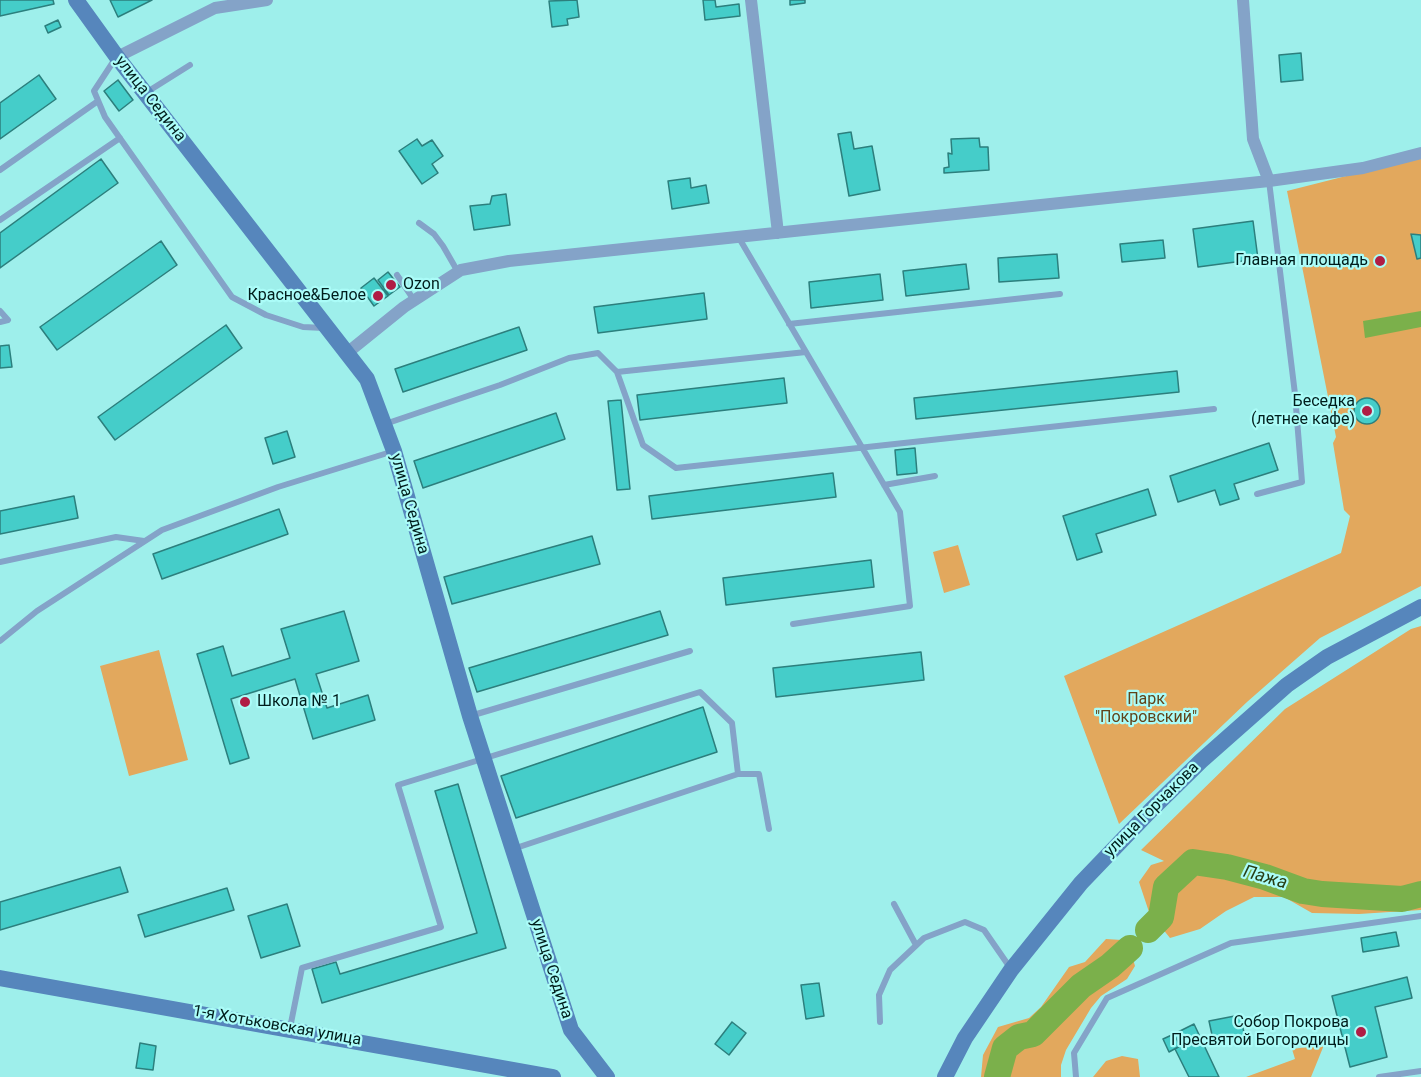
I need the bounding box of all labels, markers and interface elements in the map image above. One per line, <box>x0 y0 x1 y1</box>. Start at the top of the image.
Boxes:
street label: улица Седина <box>111 52 189 146</box>
place label: Главная площадь <box>1235 251 1368 271</box>
marker: Главная площадь <box>1373 254 1387 268</box>
place label: Ozon <box>403 275 440 295</box>
marker: Ozon <box>384 278 398 292</box>
place label: Красное&Белое <box>248 286 366 306</box>
marker: Красное&Белое <box>371 289 385 303</box>
place label: Беседка (летнее кафе) <box>1251 392 1355 430</box>
marker: Беседка (летнее кафе) <box>1360 404 1374 418</box>
street label: улица Седина <box>385 452 433 556</box>
park label: Парк "Покровский" <box>1095 690 1197 728</box>
place label: Школа № 1 <box>257 692 341 712</box>
marker: Школа № 1 <box>238 695 252 709</box>
street label: улица Горчакова <box>1101 759 1203 861</box>
water label: Пажа <box>1240 861 1290 895</box>
street label: улица Седина <box>526 917 576 1021</box>
street label: 1-я Хотьковская улица <box>191 1002 363 1050</box>
place label: Собор Покрова Пресвятой Богородицы <box>1171 1013 1349 1051</box>
marker: Собор Покрова Пресвятой Богородицы <box>1354 1025 1368 1039</box>

